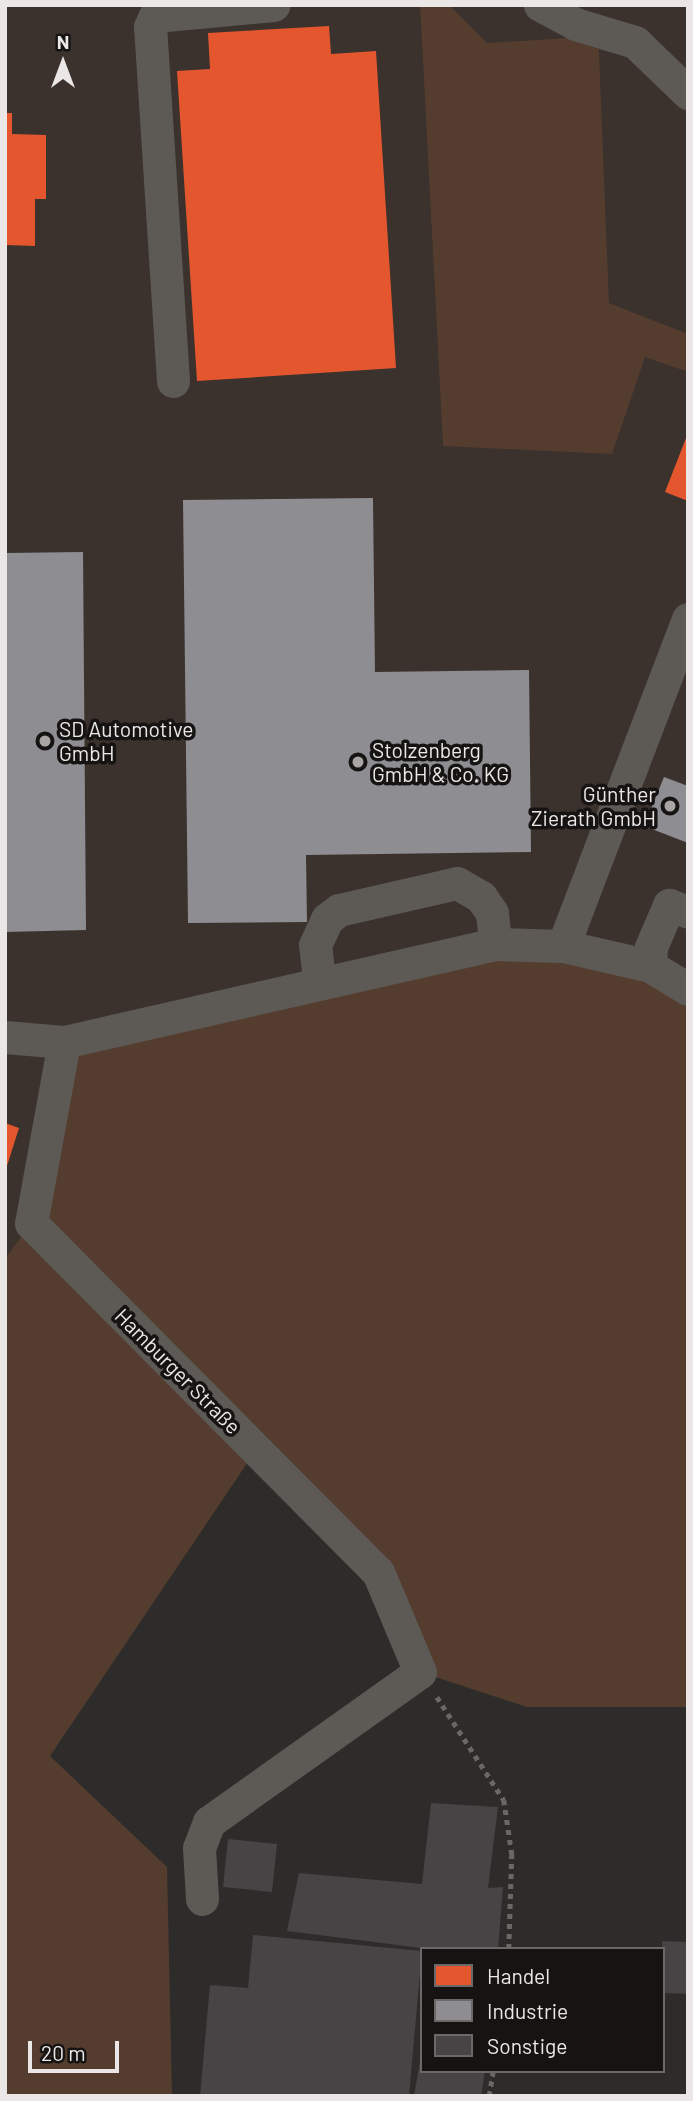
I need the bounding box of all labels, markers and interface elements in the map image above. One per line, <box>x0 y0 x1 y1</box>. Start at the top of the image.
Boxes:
north arrow <box>28 28 98 98</box>
text: N <box>57 30 69 53</box>
place label: SD Automotive GmbH <box>59 716 194 766</box>
marker: SD Automotive GmbH <box>37 733 53 749</box>
place label: Stolzenberg GmbH & Co. KG <box>372 737 509 787</box>
marker: Stolzenberg GmbH & Co. KG <box>350 754 366 770</box>
place label: Günther Zierath GmbH <box>531 781 656 831</box>
marker: Günther Zierath GmbH <box>662 798 678 814</box>
street label: Hamburger Straße <box>110 1303 246 1439</box>
legend <box>420 1947 665 2073</box>
text: Handel <box>487 1963 550 1988</box>
text: Industrie <box>487 1998 568 2023</box>
scale bar <box>32 2028 122 2072</box>
text: Sonstige <box>487 2033 568 2058</box>
text: 20 m <box>41 2040 86 2065</box>

